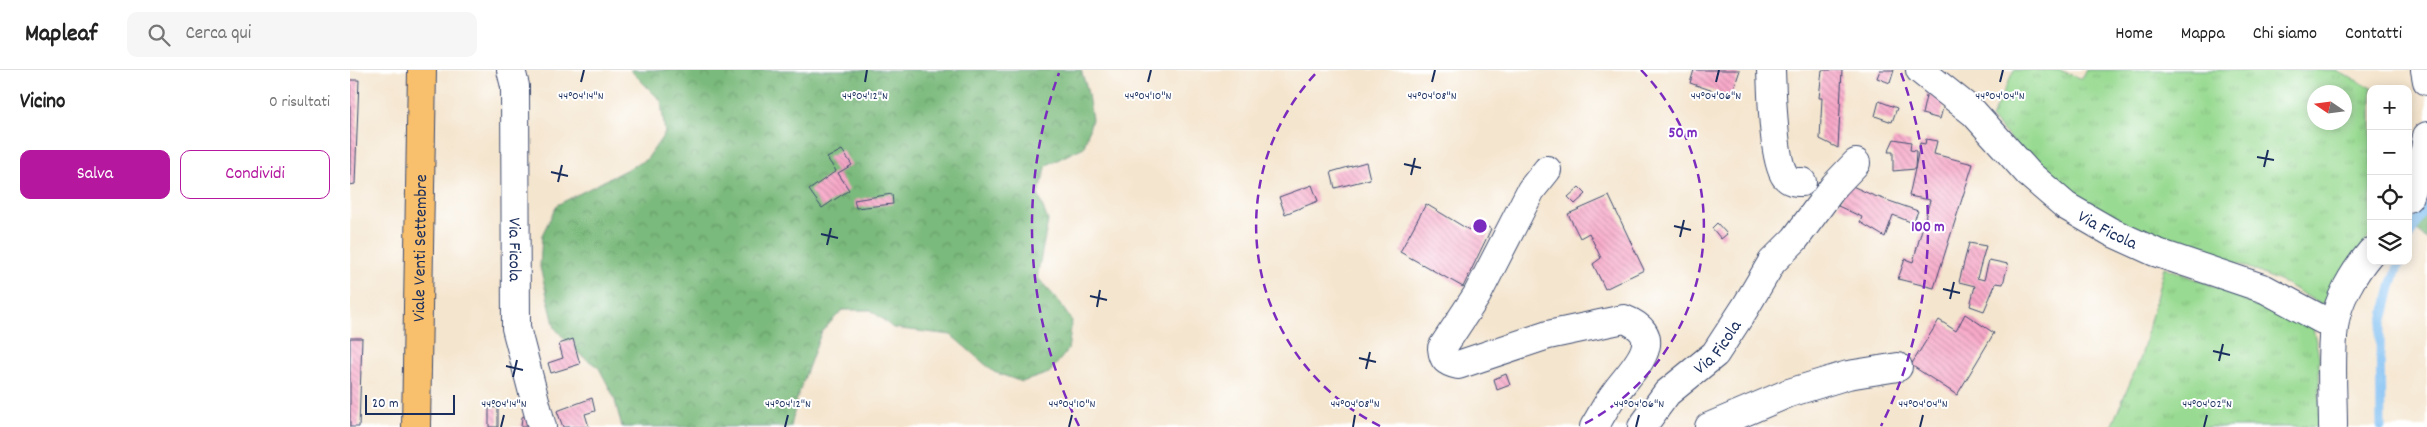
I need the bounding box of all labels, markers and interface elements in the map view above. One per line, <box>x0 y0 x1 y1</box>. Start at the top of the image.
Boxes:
search box <box>127 12 477 57</box>
text: Mapleaf <box>25 18 97 52</box>
icon: search <box>145 21 173 49</box>
text: Cerca qui <box>185 21 251 48</box>
text: Home <box>2115 22 2153 47</box>
text: Mappa <box>2181 22 2225 47</box>
text: Chi siamo <box>2253 22 2317 47</box>
text: Contatti <box>2345 22 2402 47</box>
north arrow <box>2307 85 2352 130</box>
map controls <box>2367 85 2412 265</box>
button: + <box>2367 85 2412 130</box>
text: Vicino <box>20 88 65 118</box>
text: 44°04'14"N <box>558 88 604 105</box>
text: 44°04'12"N <box>842 88 888 105</box>
text: 44°04'10"N <box>1124 88 1172 105</box>
text: 44°04'08"N <box>1407 88 1457 105</box>
text: 44°04'06"N <box>1691 88 1741 105</box>
text: 44°04'04"N <box>1975 88 2025 105</box>
text: 0 risultati <box>269 91 330 114</box>
text: 50 m <box>1669 123 1697 145</box>
button: − <box>2367 130 2412 175</box>
button: Salva <box>20 150 170 199</box>
button: Condividi <box>180 150 330 199</box>
street label: Viale Venti Settembre <box>408 174 435 322</box>
button: locate <box>2367 175 2412 220</box>
street label: Via Ficola <box>2072 205 2141 257</box>
centre of rings <box>1471 217 1489 235</box>
text: 100 m <box>1911 217 1945 239</box>
street label: Via Ficola <box>501 218 526 282</box>
button: layers <box>2367 220 2412 265</box>
street label: Via Ficola <box>1689 315 1749 381</box>
scale bar <box>365 392 455 415</box>
text: 20 m <box>372 394 399 414</box>
text: 44°04'14"N <box>481 396 527 413</box>
text: 44°04'12"N <box>765 396 811 413</box>
text: 44°04'10"N <box>1048 396 1096 413</box>
text: 44°04'08"N <box>1330 396 1380 413</box>
text: 44°04'06"N <box>1614 396 1664 413</box>
text: 44°04'04"N <box>1898 396 1948 413</box>
text: 44°04'02"N <box>2182 396 2232 413</box>

